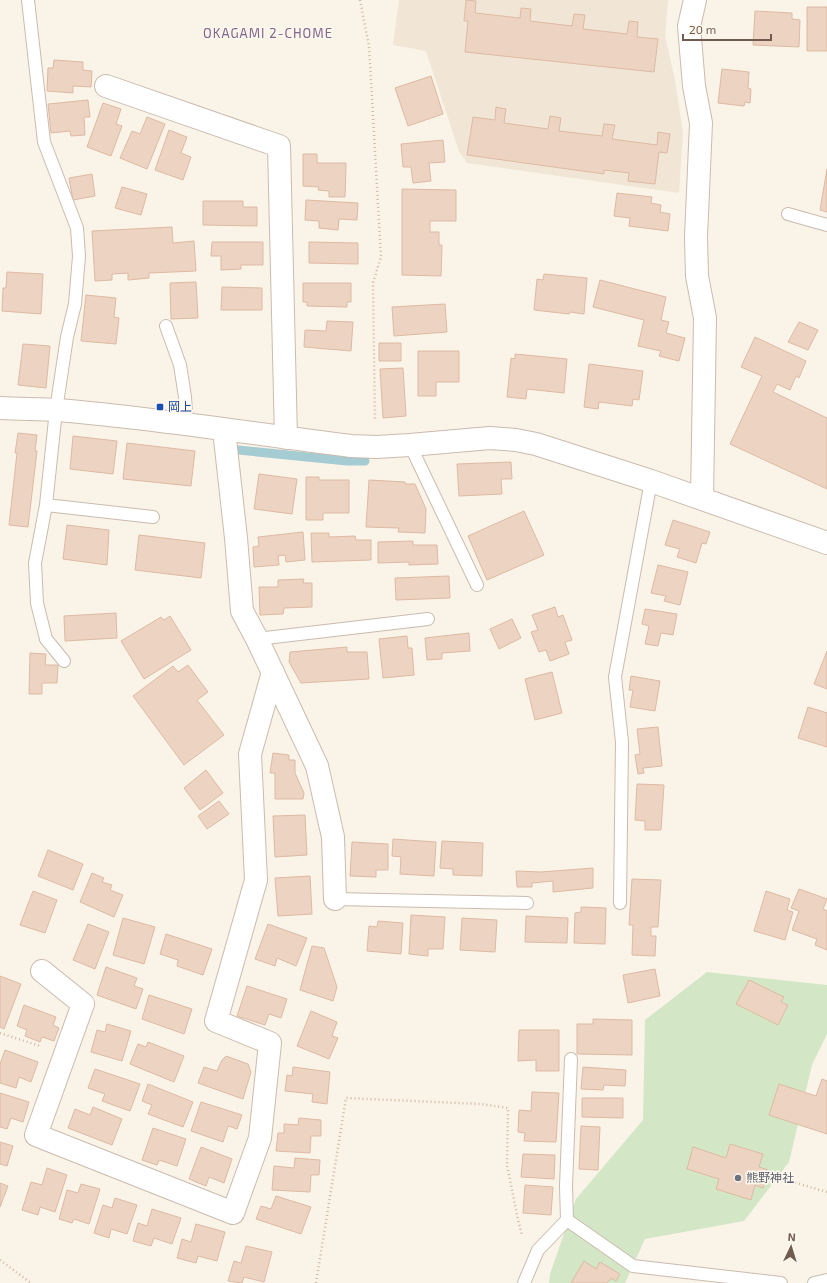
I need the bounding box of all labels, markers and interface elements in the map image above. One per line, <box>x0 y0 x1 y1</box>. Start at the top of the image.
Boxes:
scale bar <box>683 16 771 42</box>
text: 20 m <box>689 22 716 36</box>
district label: OKAGAMI 2-CHOME <box>203 25 333 41</box>
place label: 岡上 <box>168 399 192 413</box>
marker: 岡上 <box>155 402 165 412</box>
place label: 熊野神社 <box>746 1170 794 1184</box>
marker: 熊野神社 <box>733 1173 743 1183</box>
north arrow <box>771 1227 811 1267</box>
text: N <box>787 1230 796 1243</box>

